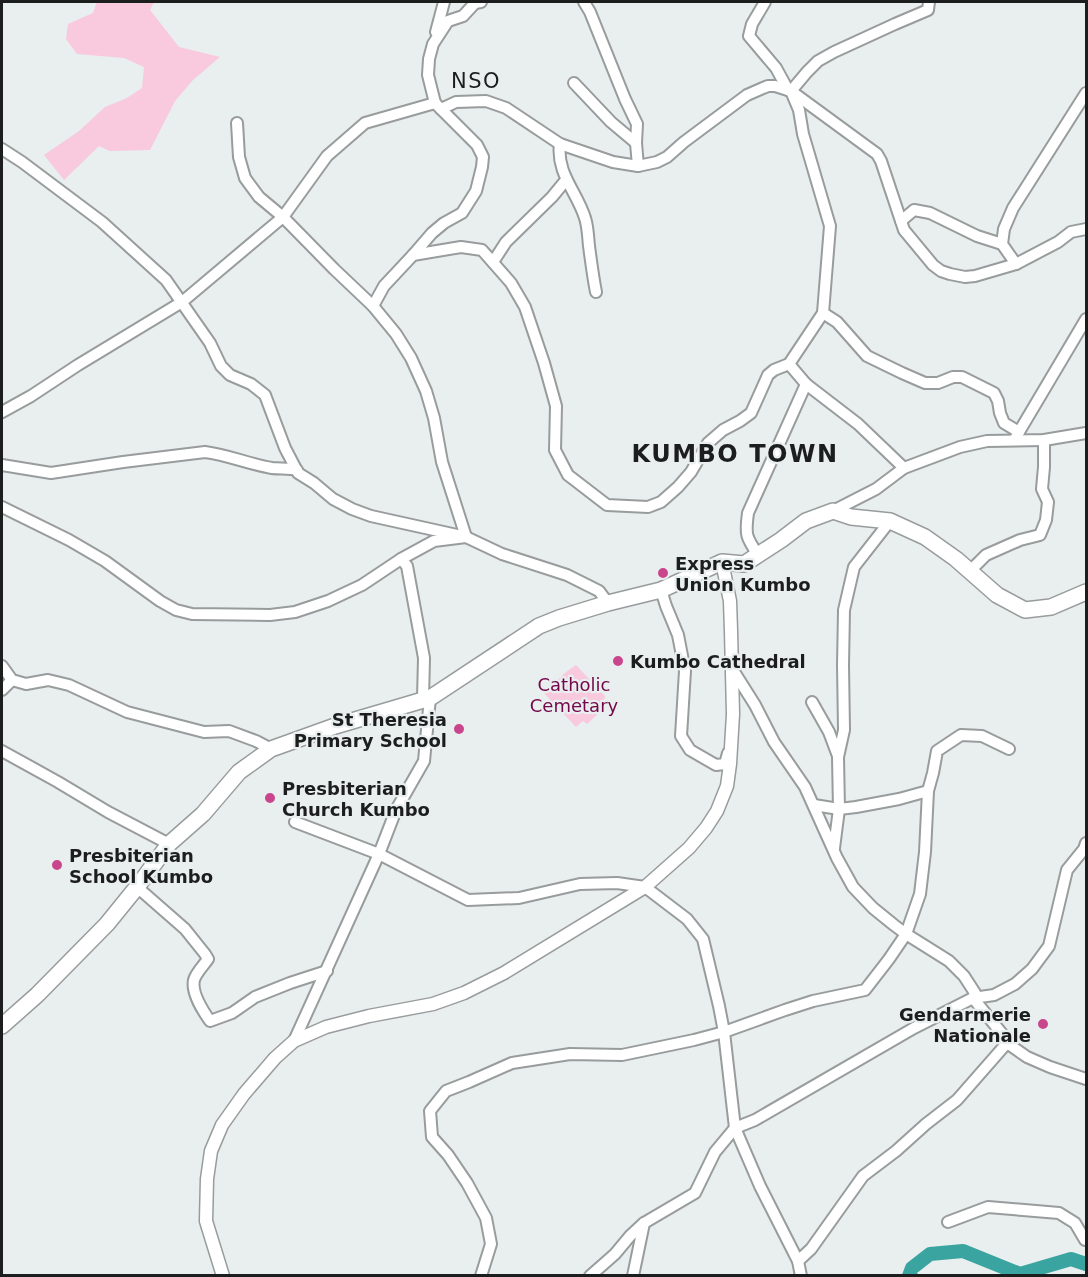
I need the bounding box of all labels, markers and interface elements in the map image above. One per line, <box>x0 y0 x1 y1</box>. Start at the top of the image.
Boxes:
district label: NSO <box>451 69 501 93</box>
district label: KUMBO TOWN <box>632 440 838 468</box>
place label: Express Union Kumbo <box>675 553 811 595</box>
marker: Express Union Kumbo <box>656 566 670 580</box>
place label: Kumbo Cathedral <box>630 651 806 672</box>
marker: Kumbo Cathedral <box>611 654 625 668</box>
park label: Catholic Cemetary <box>530 674 619 716</box>
place label: St Theresia Primary School <box>294 709 447 751</box>
marker: St Theresia Primary School <box>452 722 466 736</box>
place label: Presbiterian Church Kumbo <box>282 778 430 820</box>
marker: Presbiterian Church Kumbo <box>263 791 277 805</box>
place label: Presbiterian School Kumbo <box>69 845 213 887</box>
marker: Presbiterian School Kumbo <box>50 858 64 872</box>
place label: Gendarmerie Nationale <box>899 1004 1031 1046</box>
marker: Gendarmerie Nationale <box>1036 1017 1050 1031</box>

